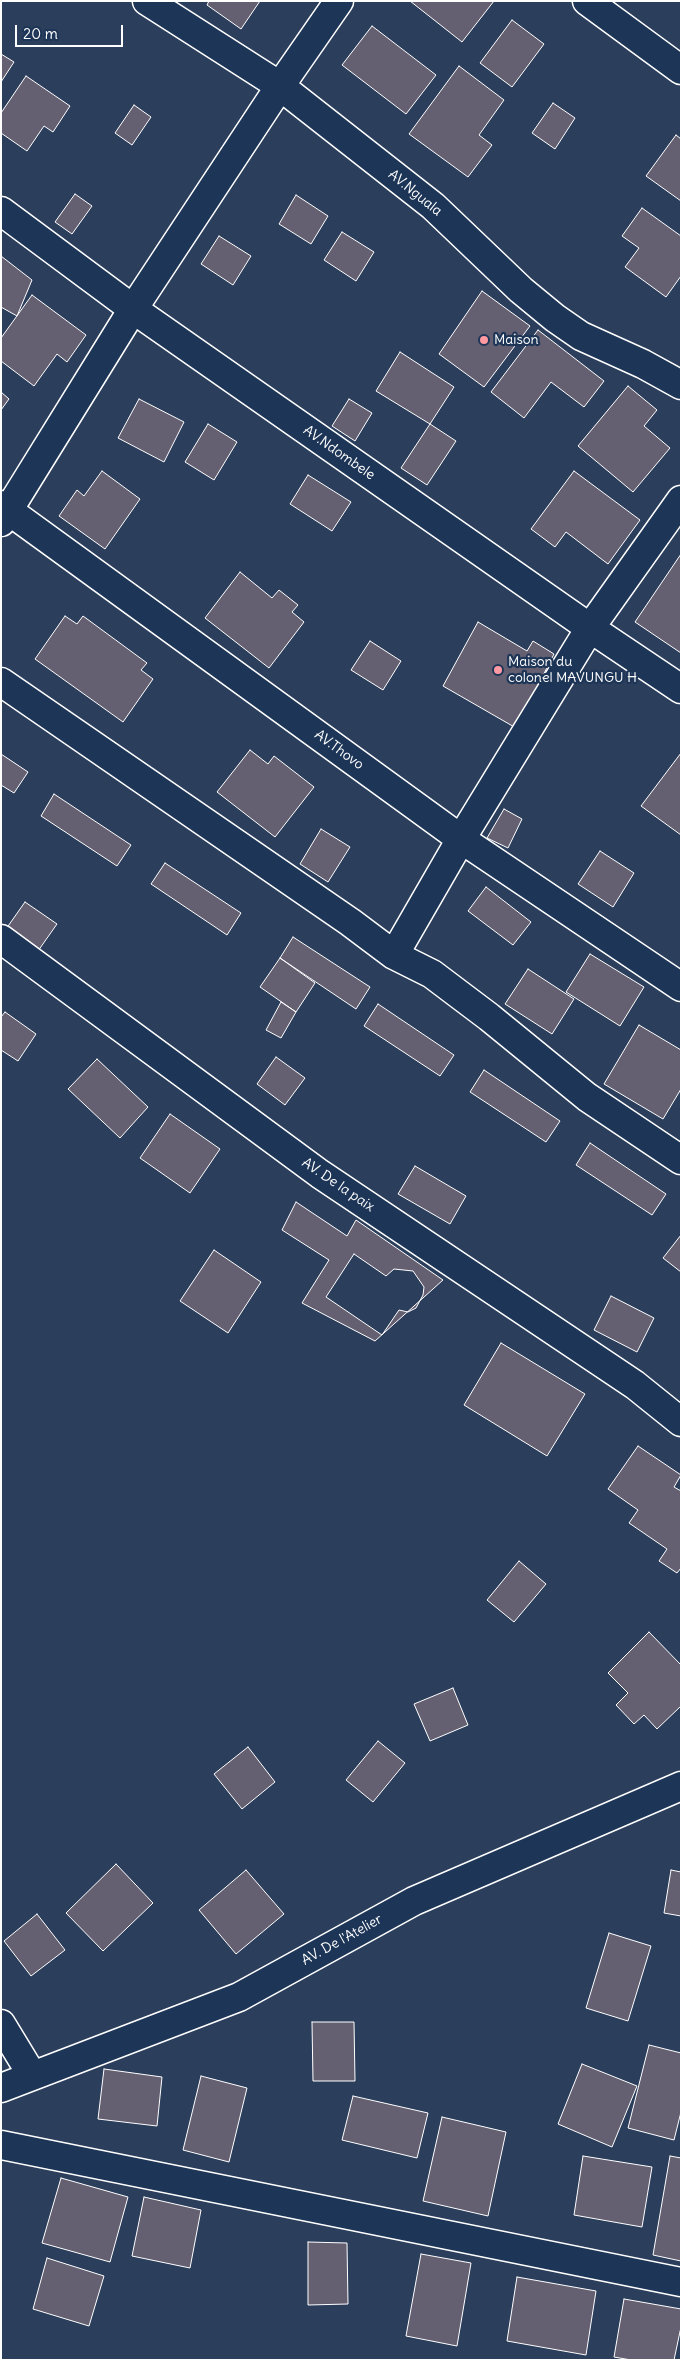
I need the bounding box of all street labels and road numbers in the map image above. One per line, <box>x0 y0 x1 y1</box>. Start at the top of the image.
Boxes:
street label: AV.Nguala <box>385 166 445 220</box>
street label: AV.Ndombele <box>300 422 378 484</box>
street label: AV.Thovo <box>311 726 367 774</box>
street label: AV. De la paix <box>298 1155 378 1215</box>
street label: AV. De l'Atelier <box>299 1911 385 1969</box>

